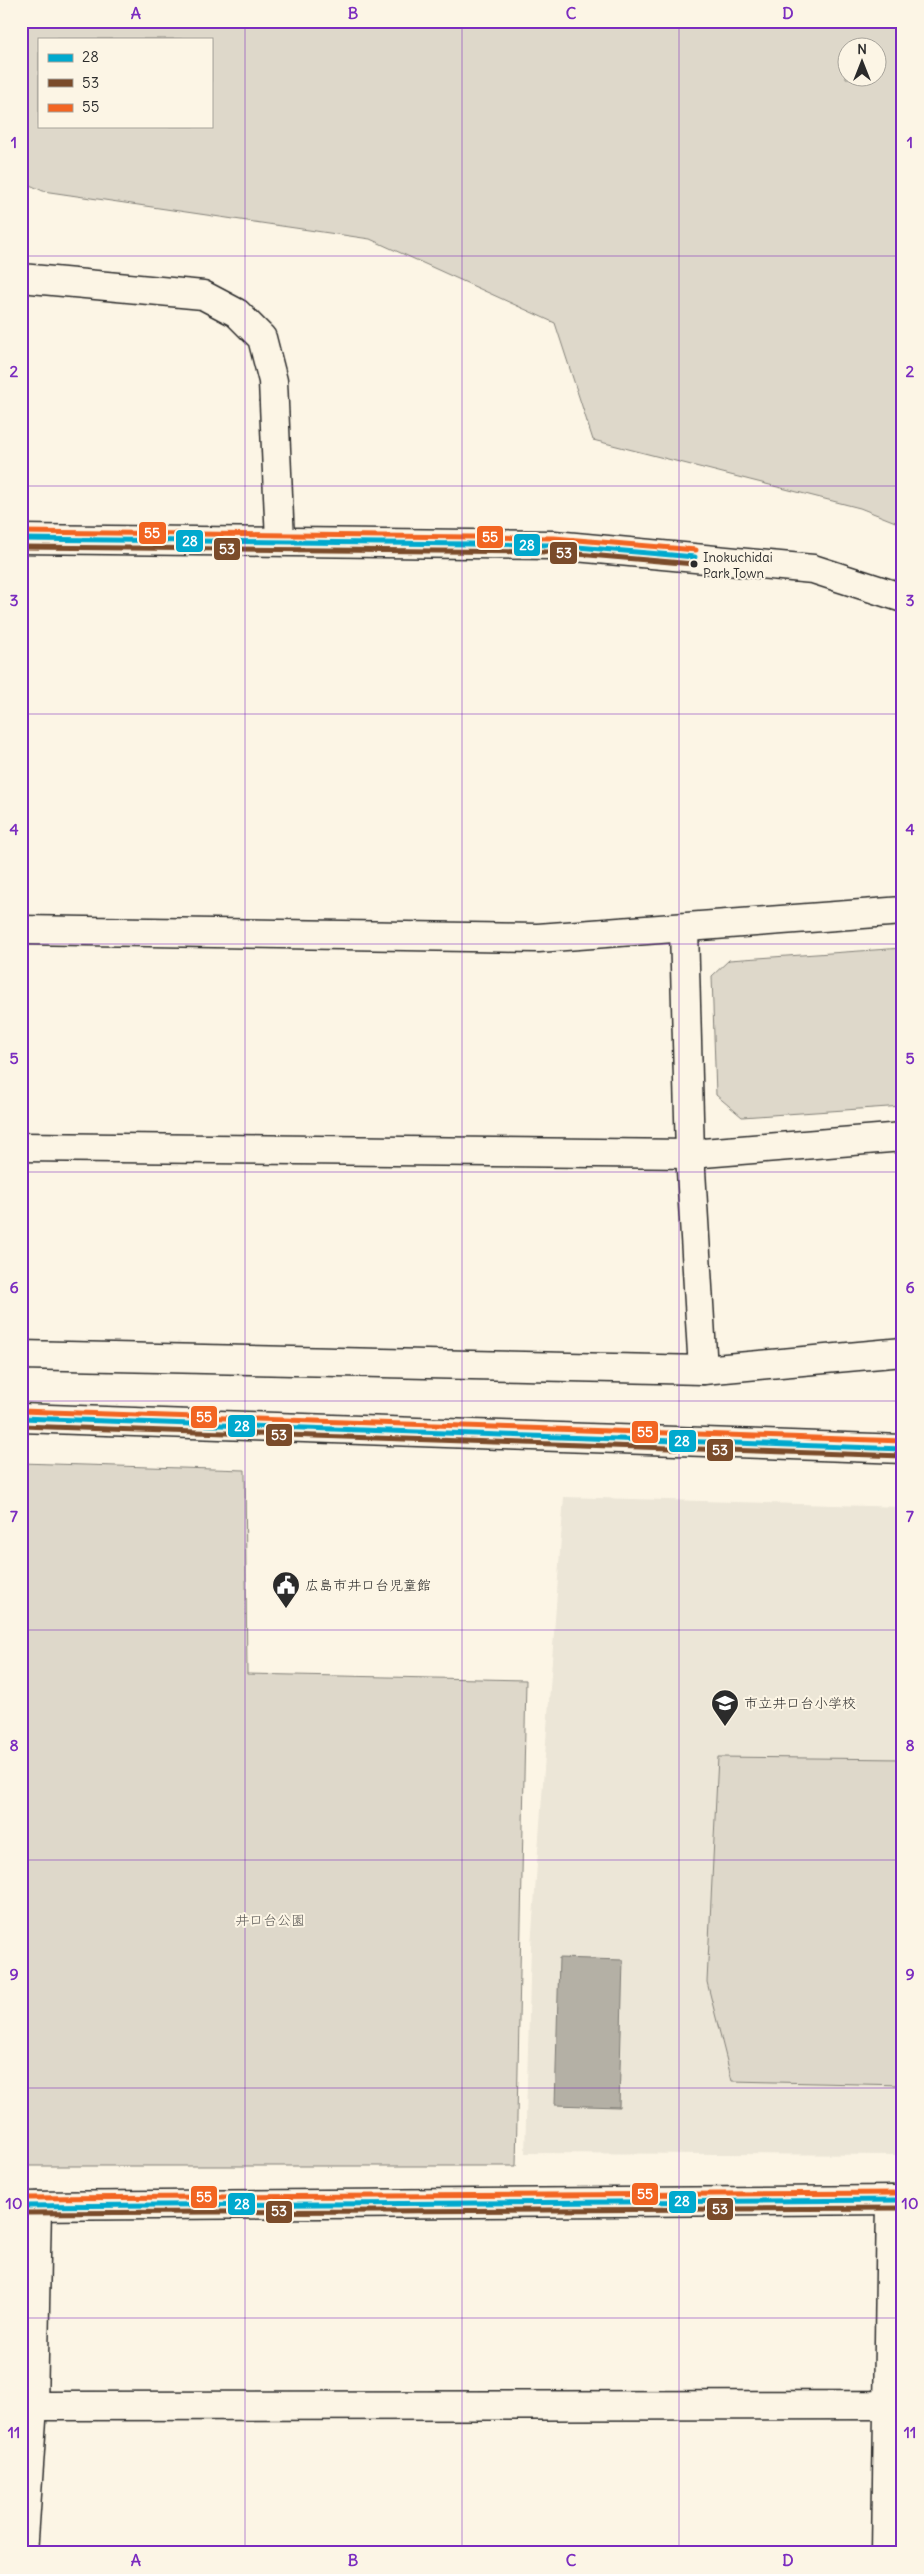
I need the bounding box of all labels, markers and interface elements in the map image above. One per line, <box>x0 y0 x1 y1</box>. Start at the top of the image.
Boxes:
text: A <box>131 3 141 23</box>
text: B <box>348 3 359 23</box>
text: C <box>566 3 577 23</box>
text: D <box>782 3 794 23</box>
legend <box>38 38 212 128</box>
north arrow <box>836 38 886 88</box>
text: N <box>857 40 867 58</box>
text: 28 <box>82 47 99 66</box>
text: 53 <box>82 73 99 92</box>
text: 55 <box>82 97 99 116</box>
text: 1 <box>11 132 17 152</box>
text: 1 <box>907 132 913 152</box>
text: 2 <box>10 361 19 381</box>
text: 2 <box>906 361 915 381</box>
line badge: 55 <box>138 521 167 545</box>
text: 55 <box>144 524 160 542</box>
line badge: 55 <box>476 525 504 549</box>
text: 55 <box>482 528 498 546</box>
line badge: 28 <box>175 529 204 553</box>
text: 28 <box>182 532 198 550</box>
line badge: 28 <box>513 533 541 557</box>
text: 28 <box>519 536 535 554</box>
line badge: 53 <box>213 537 241 561</box>
text: 53 <box>219 540 235 558</box>
line badge: 53 <box>549 541 578 565</box>
text: 53 <box>556 544 572 562</box>
place label: Inokuchidai Park Town <box>703 549 773 582</box>
marker: Inokuchidai Park Town <box>689 559 699 569</box>
text: 3 <box>9 590 19 610</box>
text: 3 <box>905 590 915 610</box>
text: 4 <box>9 819 19 839</box>
text: 4 <box>905 819 915 839</box>
text: 5 <box>9 1048 19 1068</box>
text: 5 <box>905 1048 915 1068</box>
text: 6 <box>9 1277 19 1297</box>
text: 6 <box>905 1277 915 1297</box>
line badge: 55 <box>190 1405 218 1429</box>
text: 55 <box>196 1408 212 1426</box>
line badge: 28 <box>227 1414 256 1438</box>
text: 28 <box>234 1417 250 1435</box>
line badge: 55 <box>631 1420 659 1444</box>
line badge: 53 <box>265 1423 293 1447</box>
text: 55 <box>637 1423 653 1441</box>
text: 53 <box>271 1426 287 1444</box>
line badge: 28 <box>668 1429 697 1453</box>
text: 28 <box>674 1432 690 1450</box>
line badge: 53 <box>706 1438 734 1462</box>
text: 53 <box>712 1441 728 1459</box>
text: 7 <box>10 1506 18 1526</box>
text: 7 <box>906 1506 914 1526</box>
public building icon: 広島市井口台児童館 <box>271 1570 301 1609</box>
place label: 広島市井口台児童館 <box>305 1576 431 1594</box>
school or university icon: 市立井口台小学校 <box>710 1688 740 1727</box>
place label: 市立井口台小学校 <box>744 1694 856 1712</box>
text: 8 <box>9 1735 19 1755</box>
text: 8 <box>905 1735 915 1755</box>
park label: 井口台公園 <box>235 1911 305 1929</box>
text: 9 <box>9 1964 19 1984</box>
text: 9 <box>905 1964 915 1984</box>
line badge: 55 <box>631 2182 659 2206</box>
line badge: 55 <box>190 2185 218 2209</box>
text: 55 <box>637 2185 653 2203</box>
text: 55 <box>196 2188 212 2206</box>
line badge: 28 <box>668 2190 697 2214</box>
line badge: 28 <box>227 2192 256 2216</box>
text: 28 <box>674 2192 690 2210</box>
text: 10 <box>6 2193 22 2213</box>
text: 10 <box>902 2193 918 2213</box>
text: 28 <box>234 2195 250 2213</box>
line badge: 53 <box>706 2197 734 2221</box>
line badge: 53 <box>265 2200 293 2224</box>
text: 53 <box>712 2200 728 2218</box>
text: 53 <box>271 2202 287 2220</box>
text: 11 <box>8 2422 20 2442</box>
text: 11 <box>904 2422 916 2442</box>
text: A <box>131 2550 141 2570</box>
text: B <box>348 2550 359 2570</box>
text: C <box>566 2550 577 2570</box>
text: D <box>782 2550 794 2570</box>

